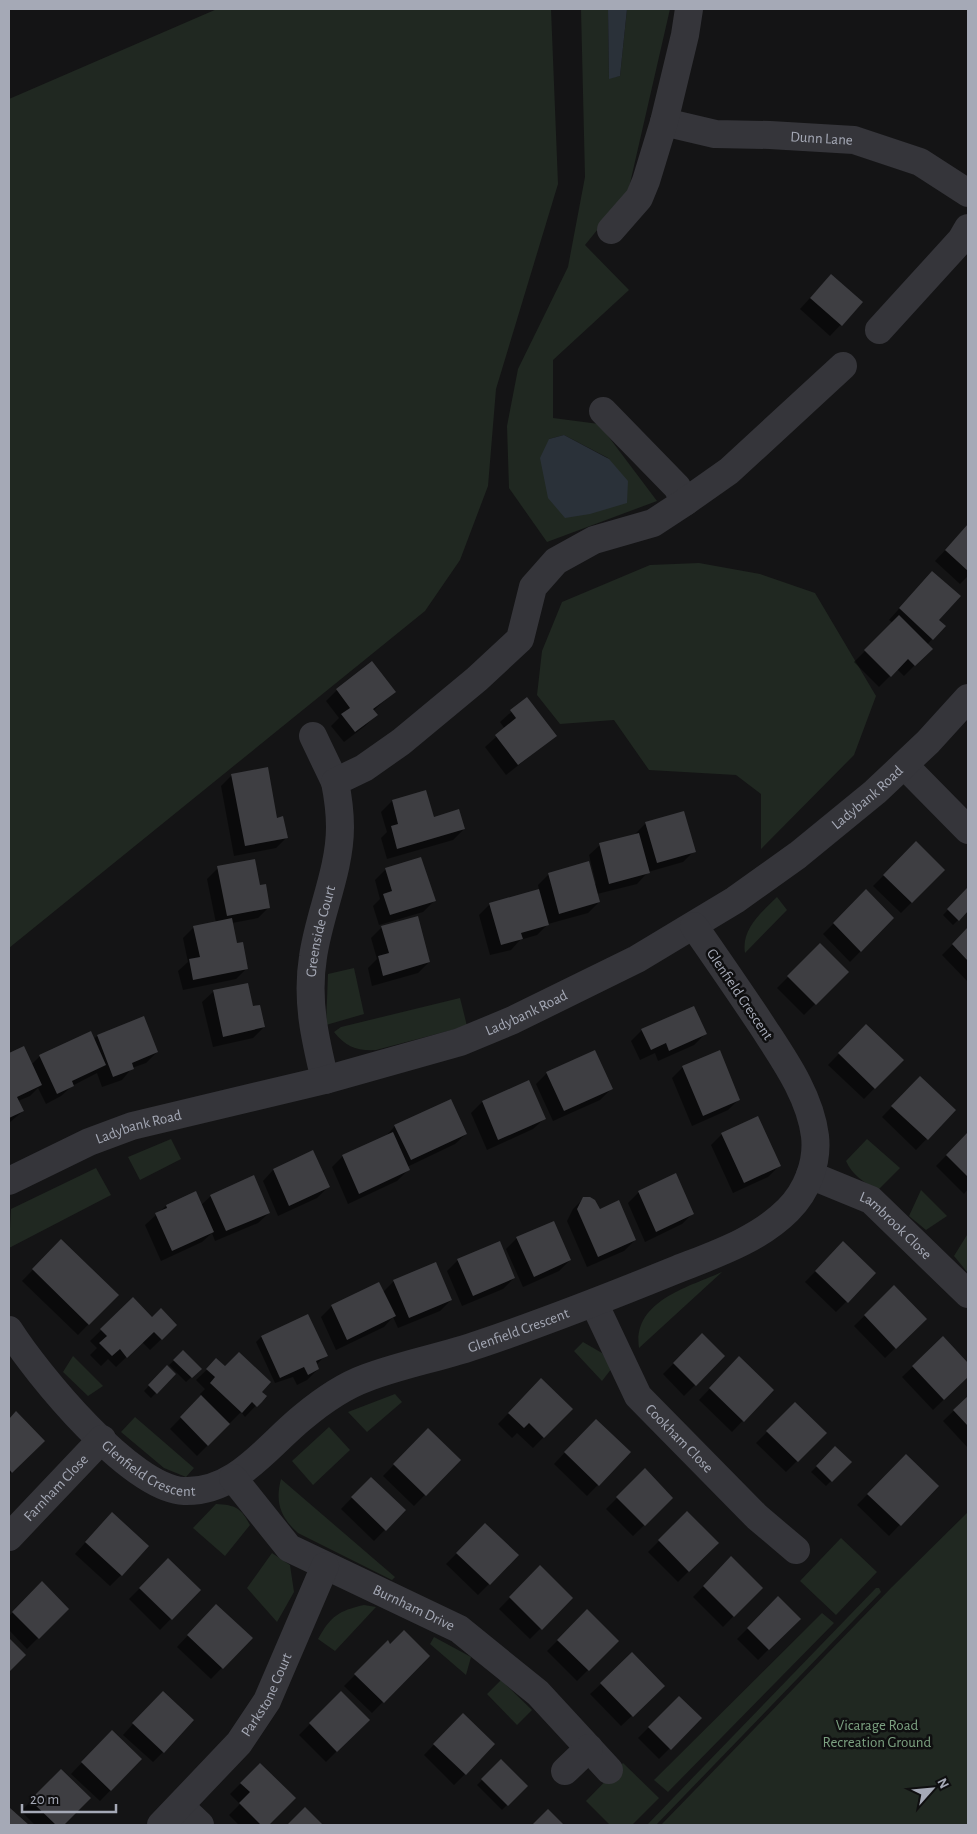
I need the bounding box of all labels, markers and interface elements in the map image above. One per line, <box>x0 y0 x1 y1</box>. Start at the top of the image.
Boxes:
street label: Dunn Lane <box>790 129 853 148</box>
street label: Ladybank Road <box>829 763 906 832</box>
street label: Greenside Court <box>304 884 338 978</box>
street label: Glenfield Crescent <box>704 946 776 1043</box>
street label: Ladybank Road <box>483 987 570 1039</box>
street label: Ladybank Road <box>94 1107 183 1147</box>
street label: Lambrook Close <box>857 1189 934 1263</box>
street label: Glenfield Crescent <box>466 1306 571 1356</box>
street label: Cookham Close <box>642 1401 716 1476</box>
street label: Glenfield Crescent <box>99 1438 196 1499</box>
street label: Farnham Close <box>21 1452 91 1524</box>
street label: Burnham Drive <box>371 1582 457 1634</box>
street label: Parkstone Court <box>238 1651 295 1739</box>
park label: Vicarage Road Recreation Ground <box>823 1718 932 1750</box>
north arrow <box>907 1764 957 1814</box>
text: N <box>934 1776 951 1791</box>
scale bar <box>22 1782 116 1814</box>
text: 20 m <box>30 1792 59 1807</box>

